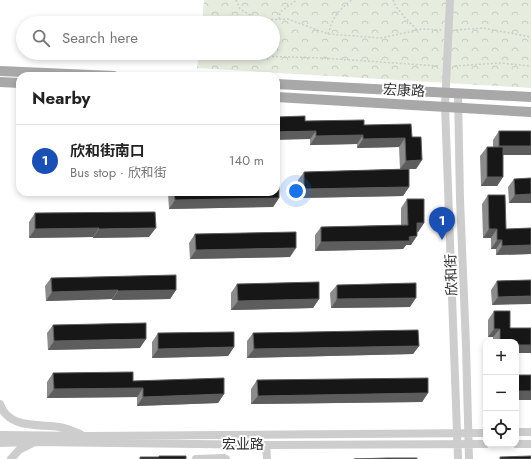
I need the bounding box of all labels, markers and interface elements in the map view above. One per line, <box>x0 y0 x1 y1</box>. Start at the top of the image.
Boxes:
search box <box>16 16 280 60</box>
icon: search <box>30 27 52 49</box>
text: Search here <box>62 27 138 49</box>
street label: 宏康路 <box>383 79 425 101</box>
text: Nearby <box>32 86 90 110</box>
text: 欣和街南口 <box>70 140 145 162</box>
text: 1 <box>42 151 48 170</box>
text: 140 m <box>229 151 264 170</box>
text: Bus stop · 欣和街 <box>70 163 167 182</box>
your location <box>286 181 306 201</box>
pin: 1 <box>429 207 455 240</box>
street label: 欣和街 <box>440 254 462 296</box>
map controls <box>483 339 519 447</box>
button: + <box>483 339 519 375</box>
button: − <box>483 375 519 411</box>
button: locate <box>483 411 519 447</box>
street label: 宏业路 <box>222 434 264 454</box>

